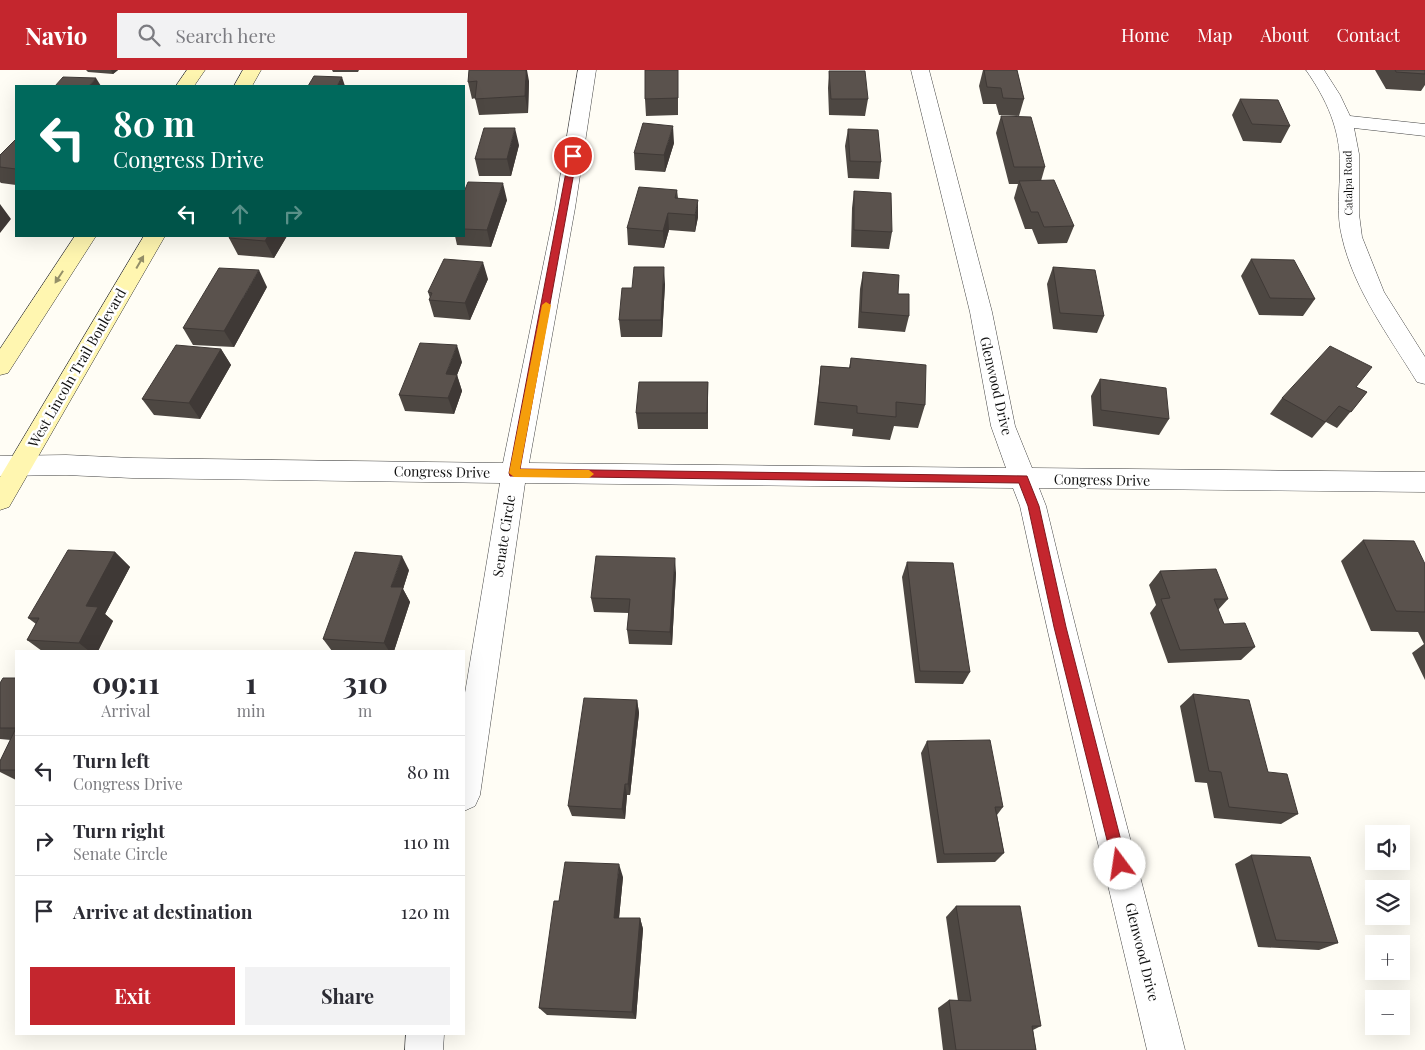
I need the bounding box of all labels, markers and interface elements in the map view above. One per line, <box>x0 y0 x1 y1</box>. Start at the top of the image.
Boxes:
search box <box>117 13 467 58</box>
text: Navio <box>25 19 87 51</box>
icon: search <box>135 21 163 49</box>
text: Search here <box>175 22 276 48</box>
text: Home <box>1121 23 1169 47</box>
text: Map <box>1197 23 1232 47</box>
text: About <box>1260 23 1309 47</box>
text: Contact <box>1337 23 1400 47</box>
text: 80 m <box>113 99 195 146</box>
icon: left <box>30 105 95 170</box>
pin <box>552 135 594 177</box>
icon: arrive <box>559 142 587 170</box>
text: Congress Drive <box>113 144 264 174</box>
street label: Catalpa Road <box>1339 150 1356 216</box>
icon: left <box>173 200 201 228</box>
icon: ahead <box>226 200 254 228</box>
icon: right <box>279 200 307 228</box>
one-way arrow <box>135 255 144 268</box>
one-way arrow <box>55 270 64 284</box>
street label: West Lincoln Trail Boulevard <box>23 285 130 452</box>
street label: Glenwood Drive <box>976 335 1017 437</box>
street label: Congress Drive <box>394 461 490 482</box>
street label: Congress Drive <box>1054 469 1150 490</box>
street label: Senate Circle <box>488 493 519 578</box>
text: 09:11 <box>92 662 160 702</box>
text: 1 <box>245 662 257 702</box>
text: 310 <box>342 662 388 702</box>
text: Arrival <box>101 700 151 721</box>
text: min <box>237 700 265 721</box>
text: m <box>358 700 372 721</box>
text: Turn left <box>73 747 150 773</box>
icon: left <box>30 757 58 785</box>
text: 80 m <box>407 758 450 784</box>
text: Congress Drive <box>73 773 183 794</box>
text: Turn right <box>73 817 165 843</box>
map controls <box>1365 825 1410 1035</box>
button: sound <box>1365 825 1410 870</box>
icon: right <box>30 827 58 855</box>
text: 110 m <box>403 828 450 854</box>
position arrow <box>1093 837 1145 889</box>
text: Senate Circle <box>73 843 168 864</box>
button: layers <box>1365 880 1410 925</box>
icon: arrive <box>30 897 58 925</box>
text: Arrive at destination <box>73 898 253 924</box>
text: 120 m <box>401 898 450 924</box>
street label: Glenwood Drive <box>1121 901 1164 1003</box>
button: + <box>1365 935 1410 980</box>
button: Exit <box>30 967 235 1025</box>
button: Share <box>245 967 450 1025</box>
button: − <box>1365 990 1410 1035</box>

